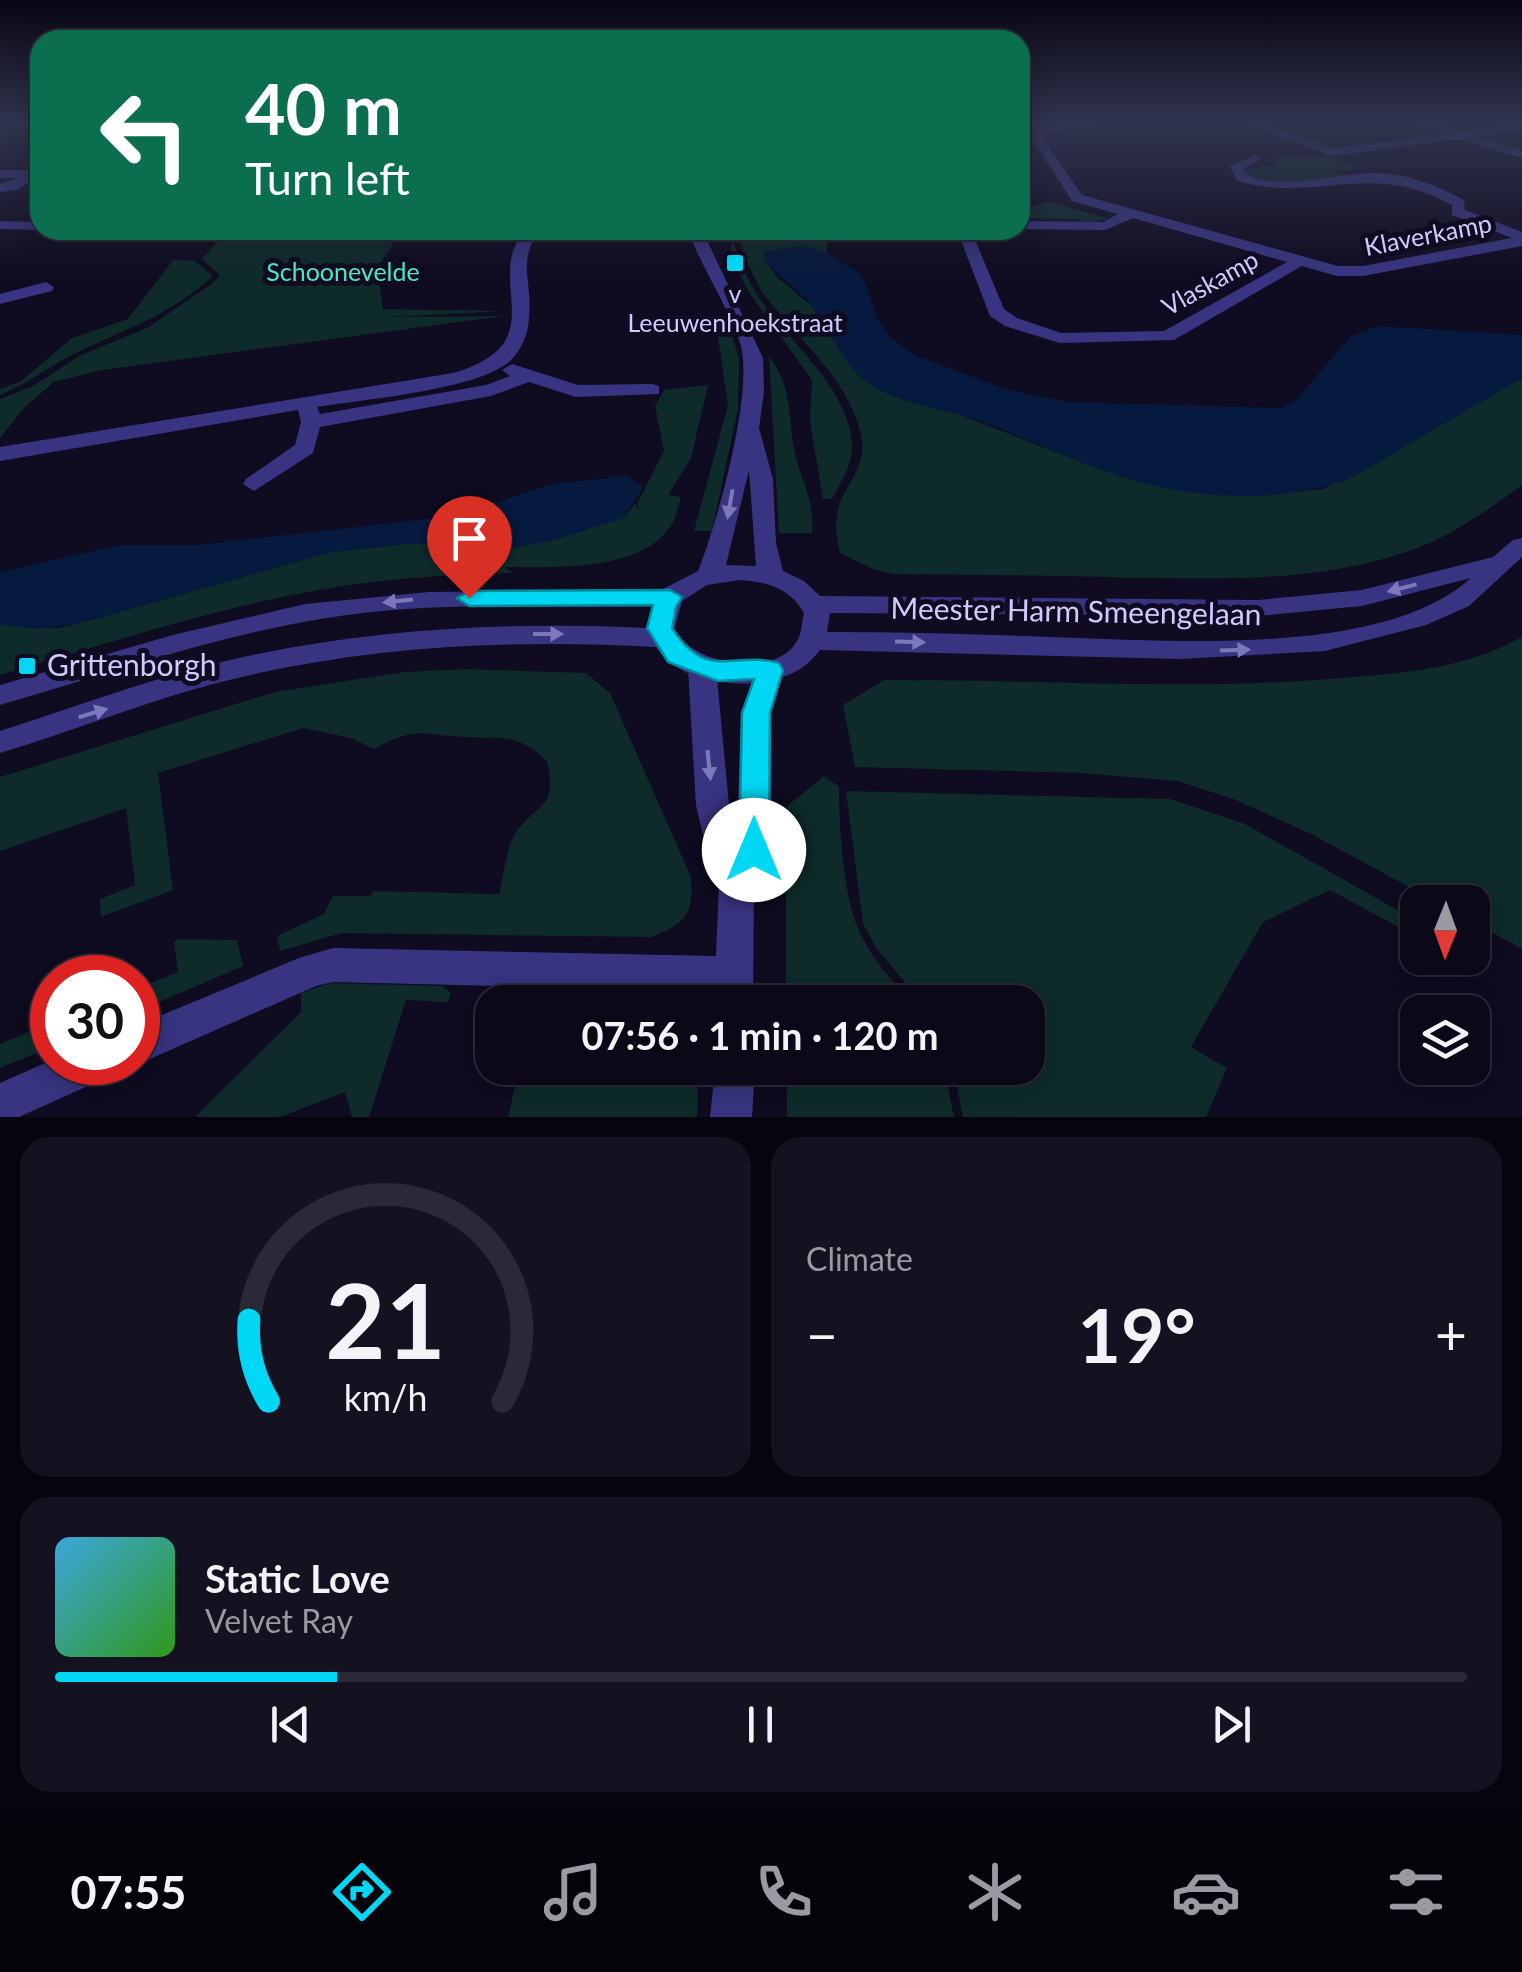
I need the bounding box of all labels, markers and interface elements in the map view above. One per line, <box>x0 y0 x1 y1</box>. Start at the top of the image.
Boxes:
text: 40 m <box>245 66 402 150</box>
icon: left <box>80 70 210 200</box>
text: Turn left <box>245 151 410 205</box>
street label: Klaverkamp <box>1362 207 1494 261</box>
street label: Vlaskamp <box>1156 243 1263 321</box>
marker: v Leeuwenhoekstraat <box>724 252 746 274</box>
park label: Schoonevelde <box>266 256 420 286</box>
place label: v Leeuwenhoekstraat <box>627 278 843 337</box>
one-way arrow <box>722 488 737 520</box>
pin <box>427 496 512 599</box>
icon: arrive <box>442 511 497 566</box>
one-way arrow <box>1386 581 1417 596</box>
street label: Meester Harm Smeengelaan <box>890 589 1262 631</box>
one-way arrow <box>382 593 414 609</box>
one-way arrow <box>533 626 565 642</box>
one-way arrow <box>894 634 926 650</box>
one-way arrow <box>1219 641 1251 657</box>
place label: Grittenborgh <box>47 646 217 682</box>
marker: Grittenborgh <box>16 655 38 677</box>
one-way arrow <box>78 705 108 720</box>
one-way arrow <box>701 750 717 781</box>
position arrow <box>702 798 806 902</box>
north arrow <box>1400 885 1490 975</box>
map controls <box>1400 885 1490 1085</box>
speed limit sign: 30 <box>30 955 160 1085</box>
button: layers <box>1400 995 1490 1085</box>
text: 07:56 · 1 min · 120 m <box>581 1012 939 1058</box>
text: Climate <box>806 1239 913 1278</box>
text: 21 <box>325 1256 446 1381</box>
text: 19° <box>1077 1289 1196 1379</box>
text: − <box>806 1301 838 1367</box>
text: + <box>1435 1301 1467 1367</box>
text: km/h <box>344 1376 427 1419</box>
text: Static Love <box>205 1555 390 1601</box>
text: Velvet Ray <box>205 1601 353 1640</box>
icon: previous <box>263 1697 318 1752</box>
icon: pause <box>733 1697 788 1752</box>
icon: next <box>1204 1697 1259 1752</box>
icon: directions <box>327 1857 397 1927</box>
icon: music <box>538 1857 608 1927</box>
icon: phone <box>749 1857 819 1927</box>
icon: climate <box>960 1857 1030 1927</box>
icon: car <box>1171 1857 1241 1927</box>
icon: filters <box>1381 1857 1451 1927</box>
text: 07:55 <box>70 1865 186 1919</box>

